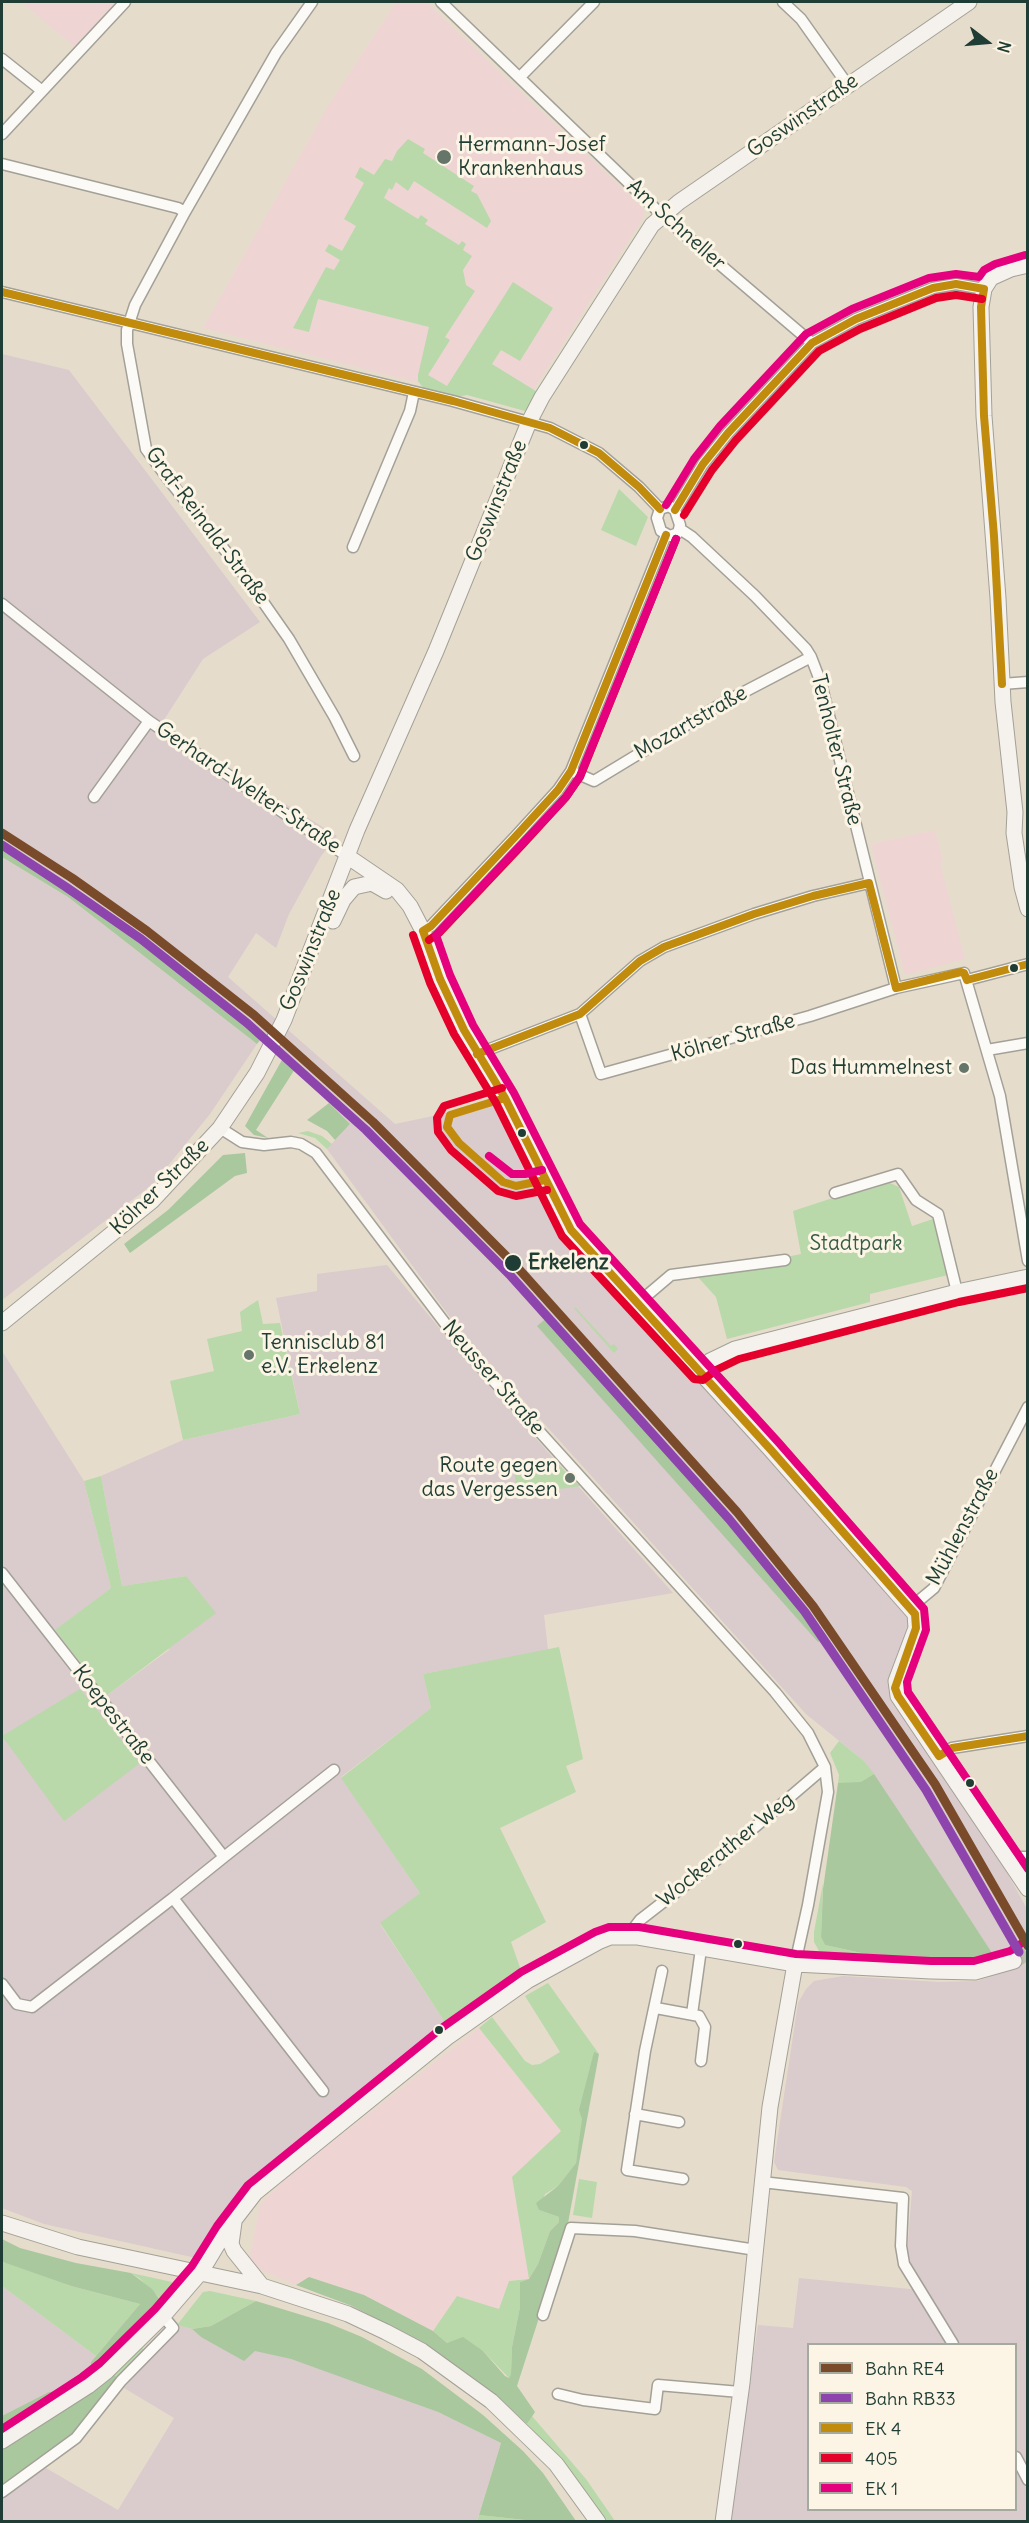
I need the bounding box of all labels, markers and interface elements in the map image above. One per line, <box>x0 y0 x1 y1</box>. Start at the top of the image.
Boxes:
north arrow <box>957 12 1017 72</box>
text: N <box>993 39 1015 55</box>
street label: Goswinstraße <box>743 69 863 163</box>
place label: Hermann-Josef Krankenhaus <box>458 132 606 182</box>
marker: Hermann-Josef Krankenhaus <box>435 148 453 166</box>
street label: Am Schneller <box>621 174 731 276</box>
street label: Goswinstraße <box>461 436 533 566</box>
unlabelled marker <box>578 439 590 451</box>
street label: Graf-Reinald-Straße <box>140 442 274 610</box>
street label: Tenholter Straße <box>805 672 867 828</box>
street label: Mozartstraße <box>630 681 752 765</box>
street label: Gerhard-Welter-Straße <box>151 717 345 859</box>
street label: Goswinstraße <box>275 885 347 1015</box>
unlabelled marker <box>1008 962 1020 974</box>
street label: Kölner Straße <box>668 1008 798 1068</box>
place label: Das Hummelnest <box>790 1055 952 1081</box>
marker: Das Hummelnest <box>957 1061 971 1075</box>
unlabelled marker <box>516 1127 528 1139</box>
street label: Kölner Straße <box>105 1134 215 1240</box>
park label: Stadtpark <box>810 1231 902 1257</box>
place label: Erkelenz <box>528 1250 609 1276</box>
marker: Erkelenz <box>503 1253 523 1273</box>
street label: Neusser Straße <box>436 1316 550 1440</box>
place label: Tennisclub 81 e.V. Erkelenz <box>261 1330 385 1380</box>
marker: Tennisclub 81 e.V. Erkelenz <box>242 1348 256 1362</box>
place label: Route gegen das Vergessen <box>422 1453 558 1503</box>
street label: Mühlenstraße <box>922 1464 1004 1590</box>
marker: Route gegen das Vergessen <box>563 1471 577 1485</box>
street label: Koepestraße <box>66 1660 160 1770</box>
unlabelled marker <box>964 1777 976 1789</box>
street label: Wockerather Weg <box>653 1787 799 1913</box>
unlabelled marker <box>732 1938 744 1950</box>
unlabelled marker <box>433 2024 445 2036</box>
legend <box>807 2343 1017 2511</box>
text: Bahn RE4 <box>865 2357 945 2380</box>
text: Bahn RB33 <box>865 2387 956 2410</box>
text: EK 4 <box>865 2417 901 2440</box>
text: 405 <box>865 2447 898 2470</box>
text: EK 1 <box>865 2477 898 2500</box>

